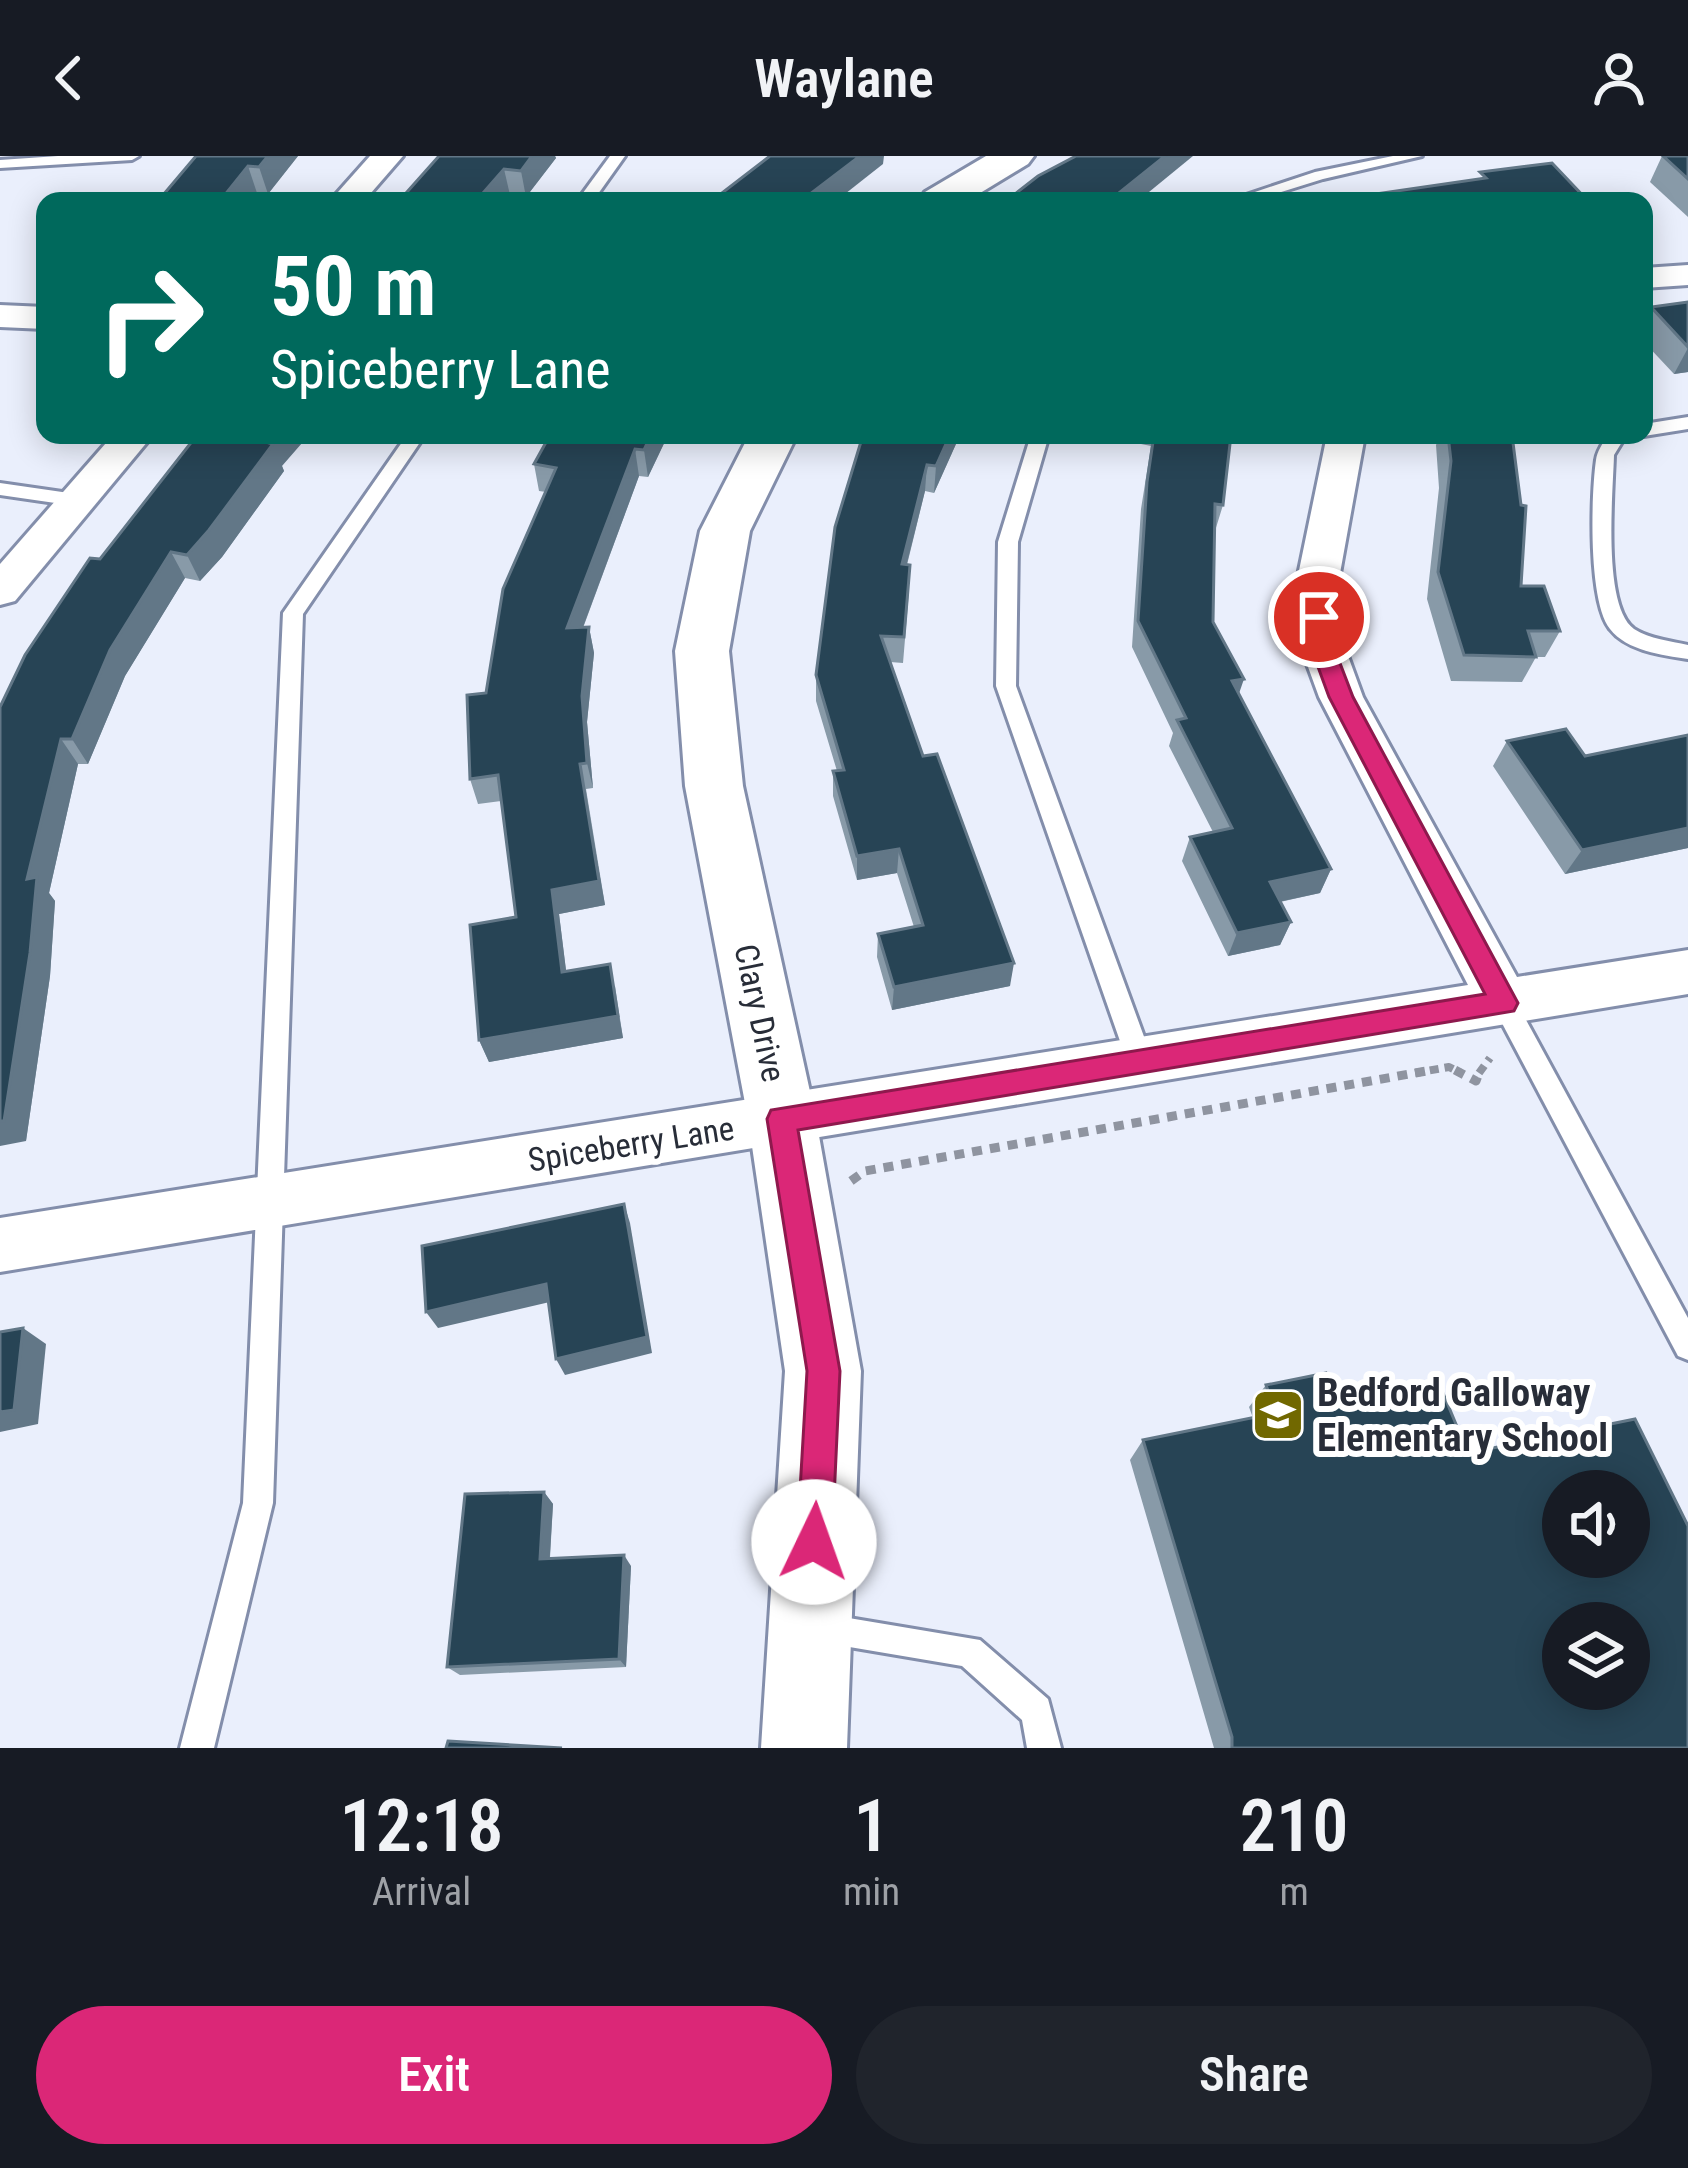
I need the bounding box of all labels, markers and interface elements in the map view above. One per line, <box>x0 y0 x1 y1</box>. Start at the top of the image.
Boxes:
icon: back <box>36 45 102 111</box>
icon: person <box>1586 45 1652 111</box>
text: Waylane <box>754 47 934 110</box>
text: 50 m <box>270 237 437 336</box>
icon: right <box>72 240 228 396</box>
text: Spiceberry Lane <box>270 338 611 401</box>
pin <box>1268 566 1370 668</box>
icon: arrive <box>1286 584 1352 650</box>
street label: Clary Drive <box>726 941 794 1085</box>
street label: Spiceberry Lane <box>525 1108 737 1180</box>
place label: Bedford Galloway Elementary School <box>1317 1370 1608 1461</box>
school or university icon: Bedford Galloway Elementary School <box>1250 1387 1306 1443</box>
map controls <box>1542 1470 1650 1710</box>
button: sound <box>1542 1470 1650 1578</box>
position arrow <box>751 1479 877 1605</box>
button: layers <box>1542 1602 1650 1710</box>
text: 12:18 <box>340 1784 503 1869</box>
text: 1 <box>854 1784 890 1869</box>
text: 210 <box>1240 1784 1348 1869</box>
text: Arrival <box>372 1869 471 1915</box>
text: min <box>843 1869 900 1915</box>
text: m <box>1279 1869 1309 1915</box>
button: Exit <box>36 2006 832 2144</box>
button: Share <box>856 2006 1652 2144</box>

